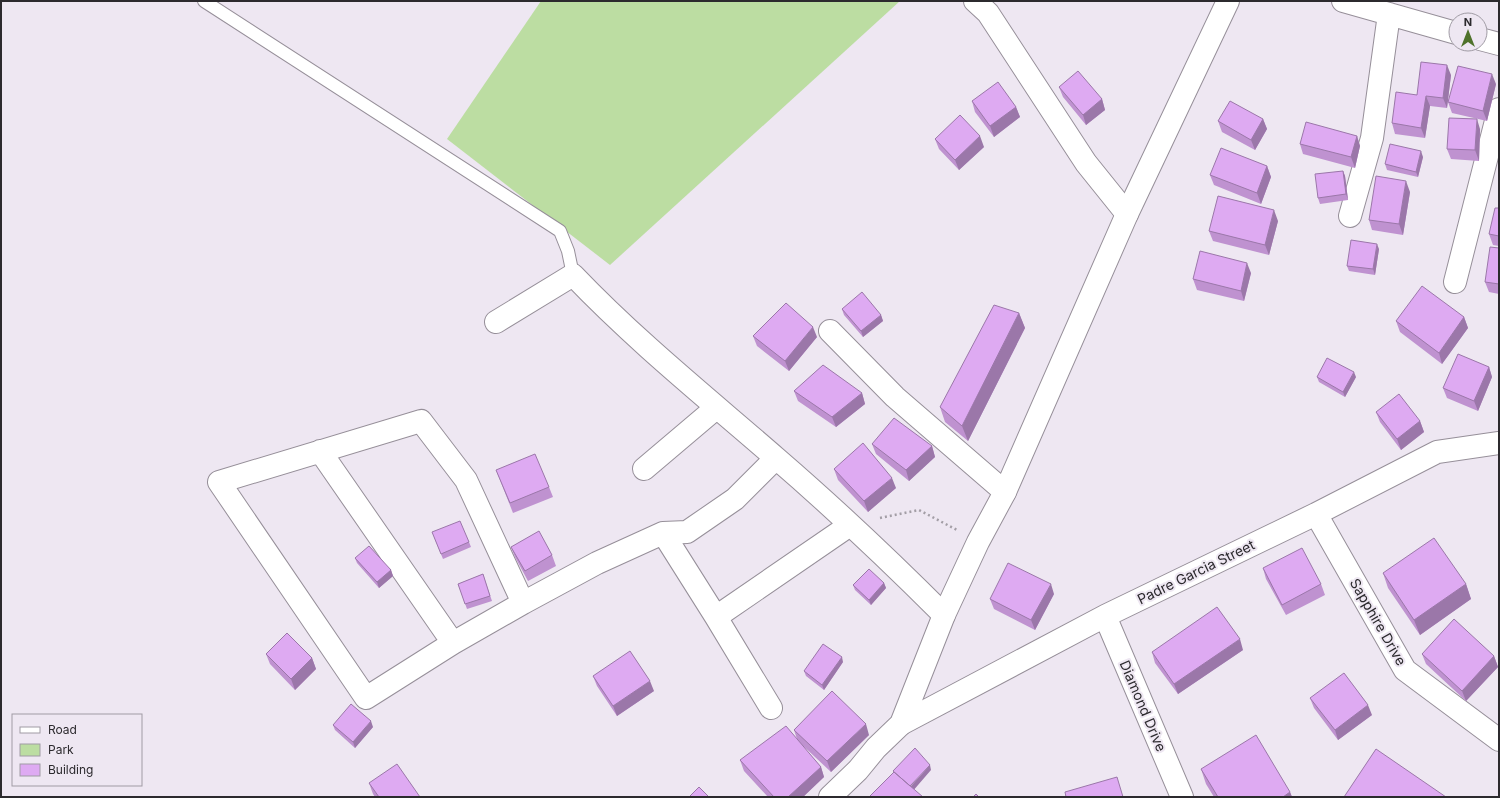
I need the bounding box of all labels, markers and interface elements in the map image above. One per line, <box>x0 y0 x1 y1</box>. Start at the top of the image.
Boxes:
north arrow <box>1448 12 1488 52</box>
text: N <box>1464 15 1472 29</box>
street label: Padre Garcia Street <box>1134 536 1258 607</box>
street label: Sapphire Drive <box>1347 575 1410 668</box>
street label: Diamond Drive <box>1117 658 1170 754</box>
legend <box>12 714 142 786</box>
text: Road <box>48 722 77 737</box>
text: Park <box>48 742 74 757</box>
text: Building <box>48 762 93 777</box>

